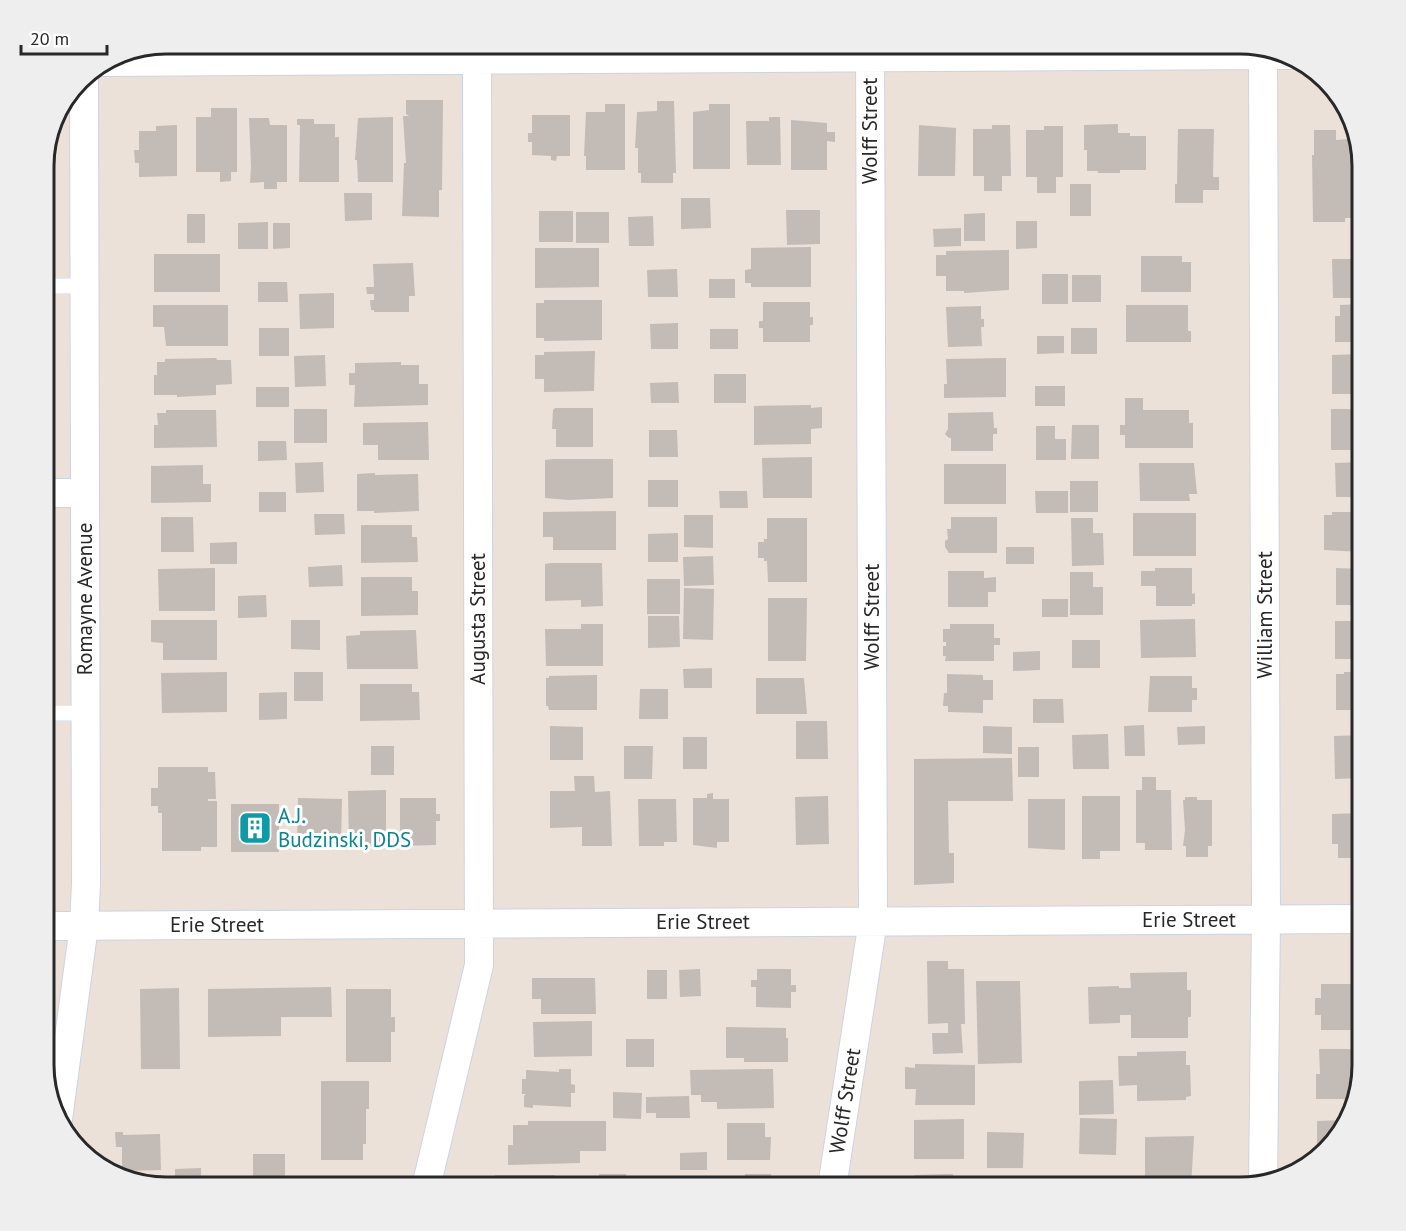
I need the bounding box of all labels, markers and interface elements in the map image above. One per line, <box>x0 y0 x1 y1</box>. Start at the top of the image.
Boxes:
scale bar <box>21 18 106 56</box>
text: 20 m <box>30 27 69 50</box>
street label: Wolff Street <box>856 78 883 184</box>
street label: Romayne Avenue <box>71 523 98 675</box>
street label: William Street <box>1251 551 1278 679</box>
street label: Augusta Street <box>464 553 491 685</box>
street label: Wolff Street <box>858 564 885 670</box>
place label: A.J. Budzinski, DDS <box>278 802 411 853</box>
building icon: A.J. Budzinski, DDS <box>237 810 273 846</box>
street label: Erie Street <box>1142 906 1236 933</box>
street label: Erie Street <box>656 908 750 935</box>
street label: Erie Street <box>170 911 264 938</box>
street label: Wolff Street <box>823 1046 866 1156</box>

